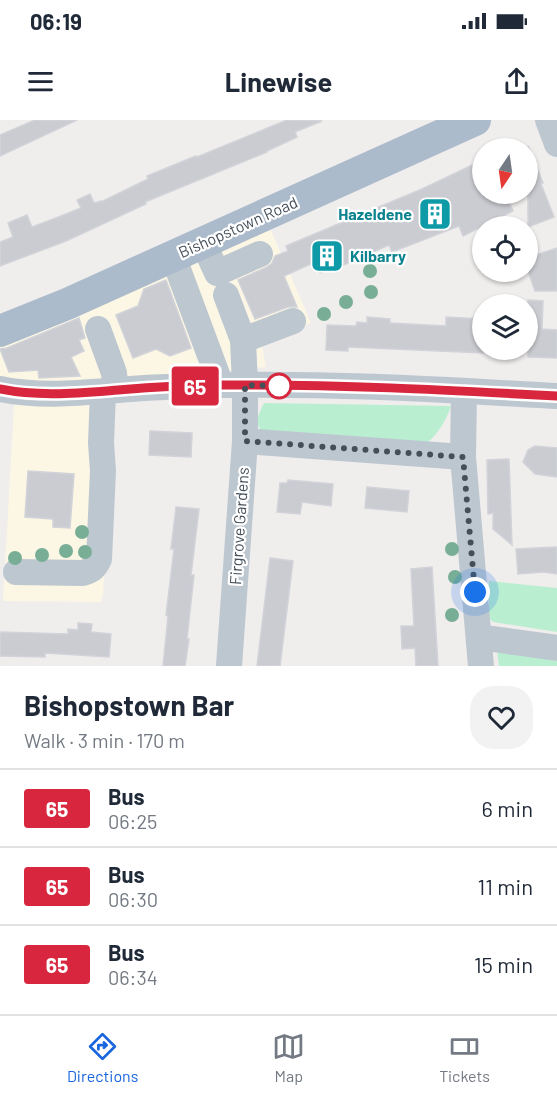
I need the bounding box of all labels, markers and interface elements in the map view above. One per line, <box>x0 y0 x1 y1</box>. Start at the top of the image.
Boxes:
text: 06:19 <box>30 8 82 34</box>
icon: menu <box>24 65 57 98</box>
text: Linewise <box>225 65 332 97</box>
icon: share <box>500 65 533 98</box>
north arrow <box>472 138 538 204</box>
map controls <box>472 138 538 360</box>
street label: Bishopstown Road <box>175 192 300 261</box>
building icon: Hazeldene <box>417 196 453 232</box>
place label: Hazeldene <box>338 204 412 223</box>
button: locate <box>472 216 538 282</box>
building icon: Kilbarry <box>309 238 345 274</box>
place label: Kilbarry <box>350 246 406 265</box>
button: layers <box>472 294 538 360</box>
line badge: 65 <box>168 366 222 406</box>
unlabelled marker <box>266 373 292 399</box>
text: 65 <box>184 374 206 399</box>
street label: Firgrove Gardens <box>225 467 252 585</box>
your location <box>460 577 490 607</box>
button: heart <box>470 686 533 749</box>
text: Bishopstown Bar <box>24 688 234 722</box>
text: Walk · 3 min · 170 m <box>24 728 185 752</box>
text: Bus <box>108 783 145 809</box>
text: 6 min <box>482 795 533 821</box>
text: 65 <box>46 796 68 821</box>
text: 06:25 <box>108 809 157 833</box>
text: Bus <box>108 861 145 887</box>
text: 11 min <box>477 873 533 899</box>
text: 65 <box>46 874 68 899</box>
text: 06:30 <box>108 887 158 911</box>
text: Bus <box>108 939 145 965</box>
text: 15 min <box>474 951 533 977</box>
text: 65 <box>46 952 68 977</box>
text: 06:34 <box>108 965 158 989</box>
tab: Directions <box>67 1030 138 1085</box>
tab: Map <box>272 1030 305 1085</box>
tab: Tickets <box>439 1030 490 1085</box>

